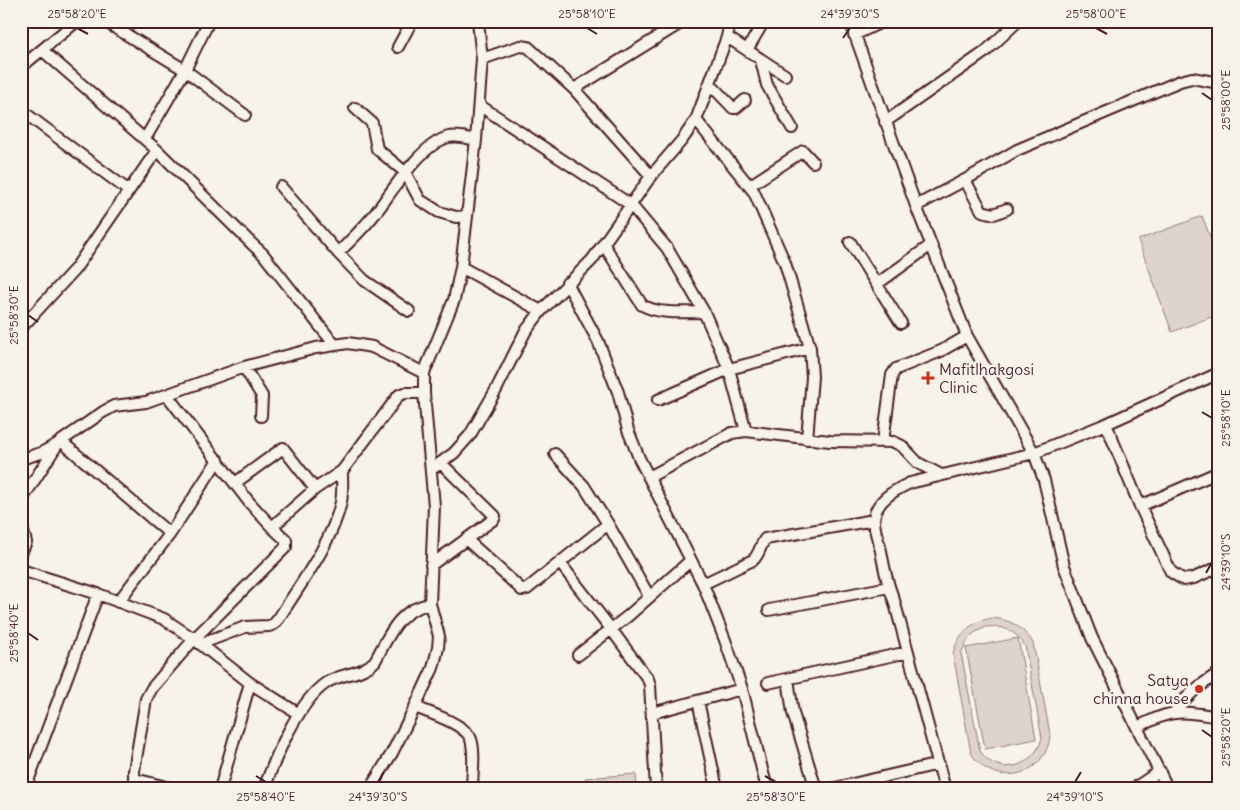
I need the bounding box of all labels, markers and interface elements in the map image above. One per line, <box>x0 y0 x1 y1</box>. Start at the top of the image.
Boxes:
text: 25°58'20"E <box>47 6 107 21</box>
text: 25°58'10"E <box>558 6 616 21</box>
text: 24°39'30"S <box>821 6 880 21</box>
text: 25°58'00"E <box>1066 6 1126 21</box>
text: 25°58'00"E <box>1218 70 1233 130</box>
text: 25°58'30"E <box>6 285 21 345</box>
place label: Mafitlhakgosi Clinic <box>939 359 1034 397</box>
marker: Mafitlhakgosi Clinic <box>921 371 935 385</box>
text: 25°58'10"E <box>1218 389 1233 447</box>
text: 24°39'10"S <box>1218 533 1233 590</box>
text: 25°58'40"E <box>6 603 21 663</box>
place label: Satya chinna house <box>1093 670 1189 708</box>
marker: Satya chinna house <box>1193 683 1205 695</box>
text: 25°58'20"E <box>1218 707 1233 767</box>
text: 25°58'40"E <box>236 789 296 804</box>
text: 24°39'30"S <box>349 789 408 804</box>
text: 25°58'30"E <box>746 789 806 804</box>
text: 24°39'10"S <box>1047 789 1104 804</box>

